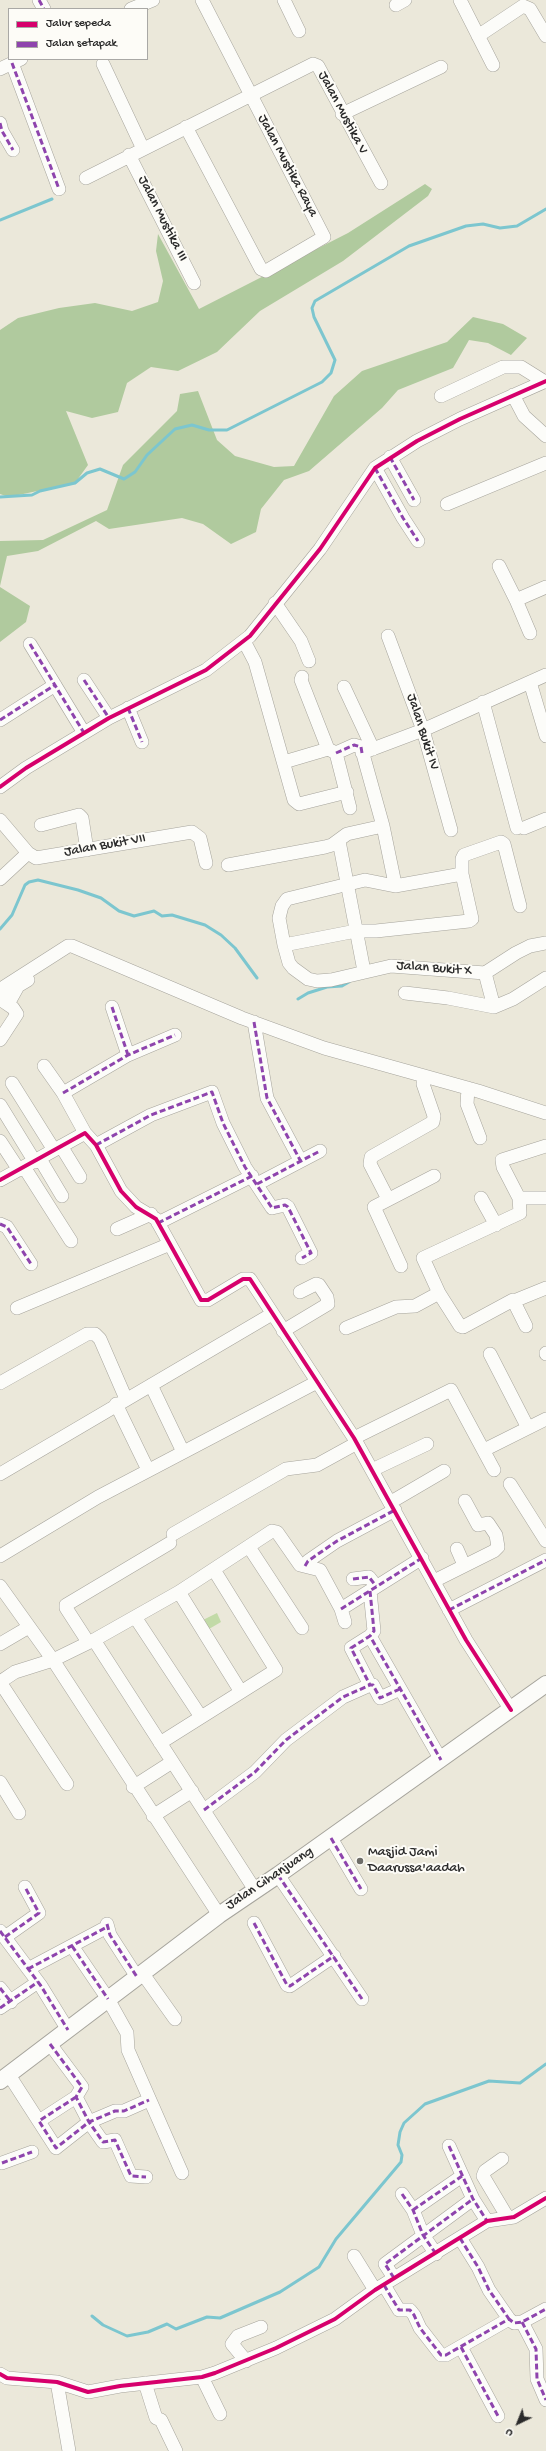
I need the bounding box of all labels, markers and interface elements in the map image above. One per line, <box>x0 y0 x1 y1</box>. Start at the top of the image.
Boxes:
legend <box>8 8 148 60</box>
text: Jalur sepeda <box>46 17 111 31</box>
text: Jalan setapak <box>46 37 117 51</box>
street label: Jalan Mustika V <box>313 69 371 157</box>
street label: Jalan Mustika Raya <box>253 112 321 220</box>
street label: Jalan Mustika III <box>133 173 191 265</box>
street label: Jalan Bukit IV <box>402 692 442 772</box>
street label: Jalan Bukit VII <box>63 831 147 861</box>
street label: Jalan Bukit X <box>396 958 472 980</box>
street label: Jalan Cihanjuang <box>223 1844 317 1914</box>
place label: Masjid Jami Daarussa'aadah <box>368 1845 465 1878</box>
marker: Masjid Jami Daarussa'aadah <box>355 1856 365 1866</box>
north arrow <box>498 2403 538 2443</box>
text: U <box>503 2425 516 2438</box>

